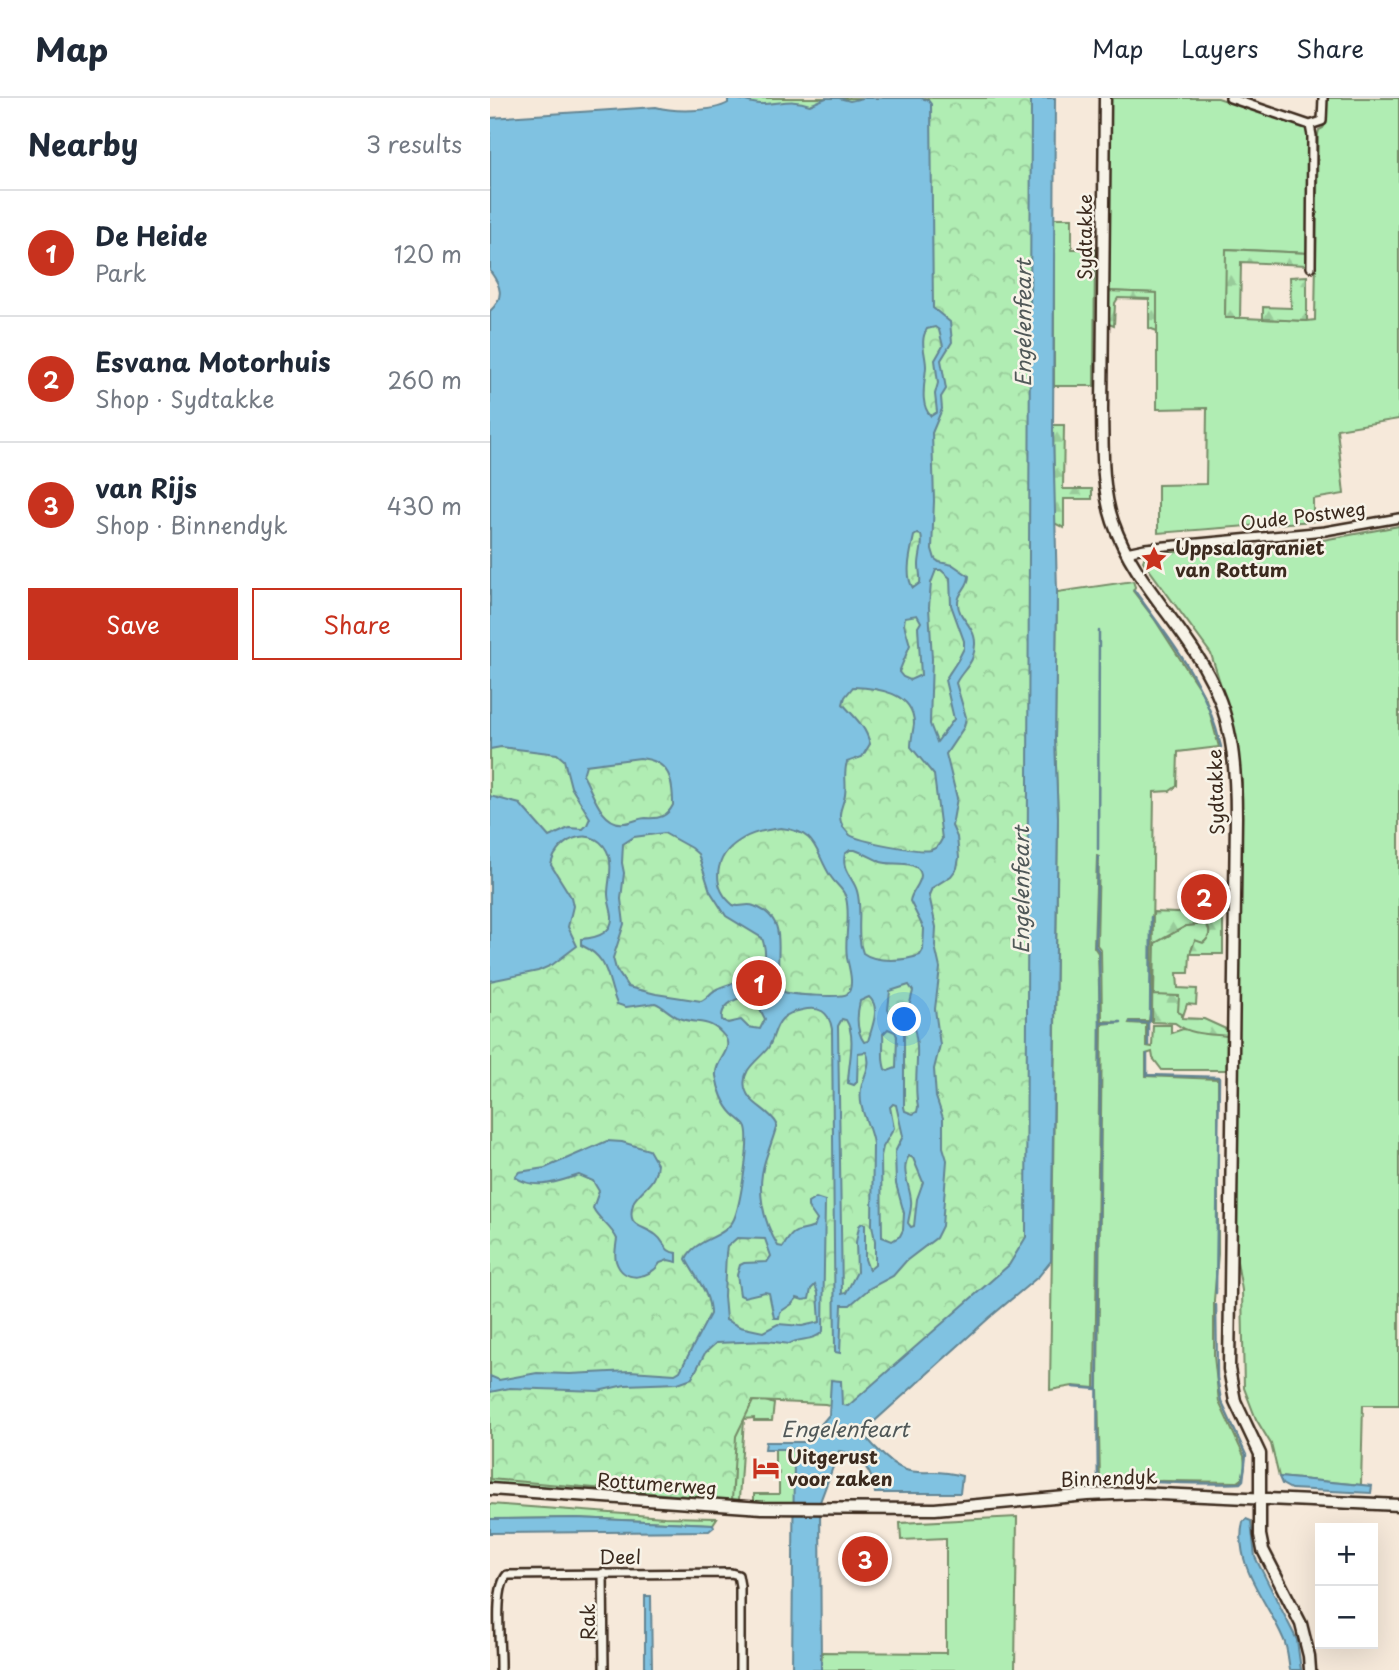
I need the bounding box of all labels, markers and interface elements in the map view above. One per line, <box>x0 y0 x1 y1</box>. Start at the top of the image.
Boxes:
text: Map <box>35 23 108 73</box>
text: Map <box>1092 30 1143 66</box>
text: Layers <box>1181 30 1258 66</box>
text: Share <box>1296 30 1364 66</box>
text: Nearby <box>28 121 138 166</box>
text: 3 results <box>366 126 462 161</box>
street label: Sydtakke <box>1070 194 1098 280</box>
text: De Heide <box>95 216 207 255</box>
text: 1 <box>46 236 57 271</box>
text: 120 m <box>394 236 462 271</box>
text: Park <box>95 255 146 290</box>
water label: Engelenfeart <box>1006 257 1038 387</box>
text: Esvana Motorhuis <box>95 342 331 381</box>
text: 2 <box>43 362 59 397</box>
text: 260 m <box>387 362 462 397</box>
text: Shop · Sydtakke <box>95 381 275 416</box>
text: van Rijs <box>95 468 197 507</box>
text: 3 <box>43 488 59 523</box>
text: 430 m <box>387 488 462 523</box>
street label: Oude Postweg <box>1238 493 1367 537</box>
text: Shop · Binnendyk <box>95 507 288 542</box>
place label: Uppsalagraniet van Rottum <box>1175 533 1325 583</box>
place icon: Uppsalagraniet van Rottum <box>1139 544 1169 574</box>
button: Save <box>28 588 238 660</box>
button: Share <box>252 588 462 660</box>
street label: Sydtakke <box>1200 748 1230 836</box>
water label: Engelenfeart <box>1004 824 1036 954</box>
pin: 2 <box>1181 871 1227 923</box>
pin: 1 <box>736 957 782 1009</box>
your location <box>887 1002 921 1036</box>
water label: Engelenfeart <box>781 1412 911 1444</box>
place label: Uitgerust voor zaken <box>787 1442 892 1492</box>
hotel icon: Uitgerust voor zaken <box>751 1453 781 1483</box>
street label: Binnendyk <box>1060 1461 1158 1493</box>
street label: Rottumerweg <box>596 1465 718 1501</box>
map controls <box>1315 1523 1378 1649</box>
button: + <box>1315 1523 1378 1586</box>
pin: 3 <box>842 1533 888 1585</box>
street label: Deel <box>599 1542 641 1570</box>
button: − <box>1315 1586 1378 1649</box>
street label: Rak <box>573 1603 601 1641</box>

